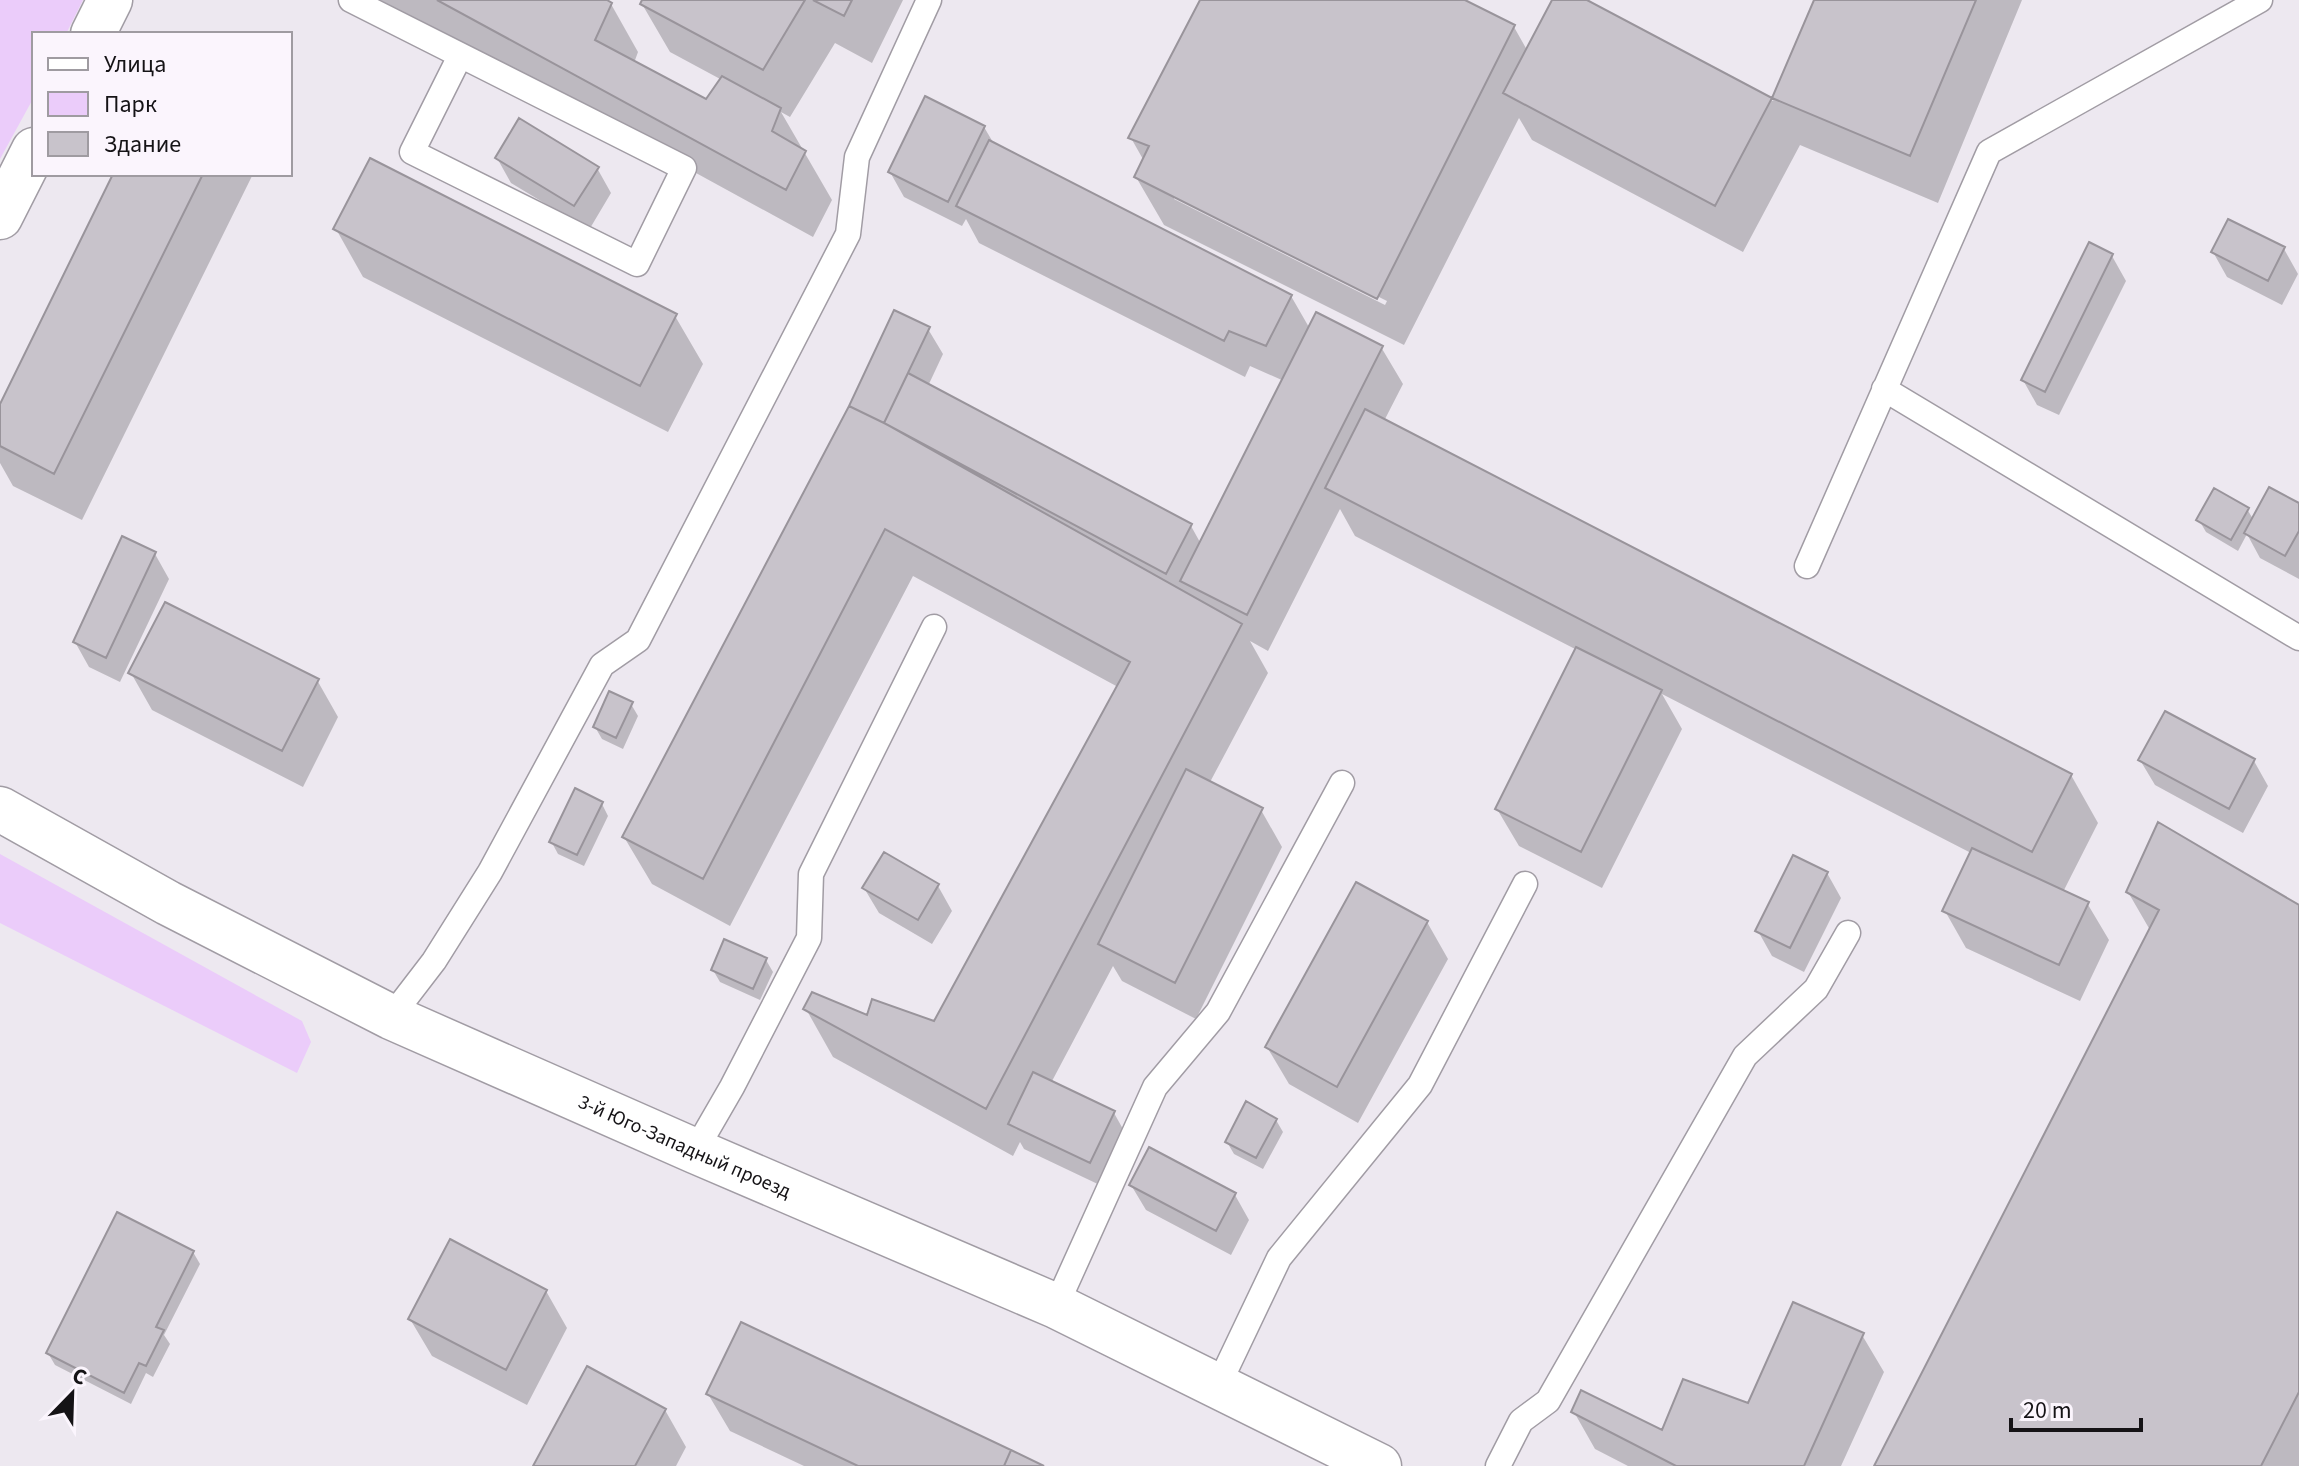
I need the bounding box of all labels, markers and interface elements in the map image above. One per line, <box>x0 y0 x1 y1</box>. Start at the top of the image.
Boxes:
legend <box>32 32 292 176</box>
text: Улица <box>104 47 166 82</box>
text: Парк <box>104 87 157 122</box>
text: Здание <box>104 127 181 162</box>
street label: 3-й Юго-Западный проезд <box>574 1088 796 1206</box>
north arrow <box>32 1354 112 1434</box>
text: С <box>67 1359 92 1394</box>
scale bar <box>2011 1382 2141 1432</box>
text: 20 m <box>2023 1393 2072 1428</box>

